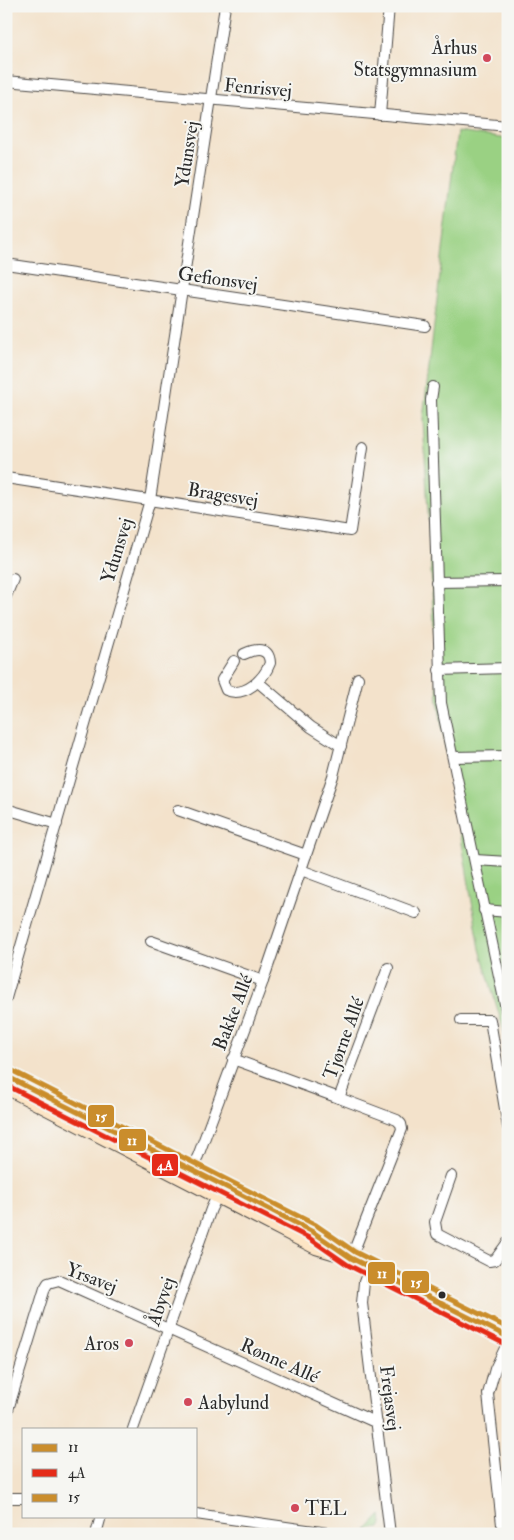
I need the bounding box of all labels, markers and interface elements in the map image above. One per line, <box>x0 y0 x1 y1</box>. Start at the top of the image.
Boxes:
place label: Århus Statsgymnasium <box>353 35 477 82</box>
marker: Århus Statsgymnasium <box>481 52 493 64</box>
street label: Fenrisvej <box>223 73 293 103</box>
street label: Ydunsvej <box>170 119 204 189</box>
street label: Gefionsvej <box>176 262 259 296</box>
street label: Bragesvej <box>186 478 260 512</box>
street label: Ydunsvej <box>96 515 138 586</box>
street label: Bakke Allé <box>207 971 258 1054</box>
street label: Tjørne Allé <box>318 994 370 1083</box>
line badge: 15 <box>87 1104 115 1128</box>
text: 15 <box>95 1108 107 1125</box>
line badge: 11 <box>118 1128 147 1152</box>
text: 11 <box>127 1132 137 1149</box>
line badge: 4A <box>151 1153 179 1177</box>
text: 4A <box>156 1157 173 1174</box>
street label: Yrsavej <box>63 1257 121 1299</box>
line badge: 11 <box>367 1261 396 1285</box>
text: 11 <box>377 1265 387 1282</box>
line badge: 15 <box>401 1270 430 1294</box>
street label: Åbyvej <box>140 1273 180 1330</box>
text: 15 <box>410 1274 422 1291</box>
unlabelled marker <box>437 1290 447 1300</box>
place label: Aros <box>83 1332 119 1356</box>
street label: Rønne Allé <box>236 1333 323 1389</box>
marker: Aros <box>123 1337 135 1349</box>
street label: Frejasvej <box>374 1364 406 1432</box>
place label: Aabylund <box>197 1391 270 1415</box>
marker: Aabylund <box>182 1396 194 1408</box>
legend <box>22 1428 198 1518</box>
text: 11 <box>68 1438 79 1457</box>
text: 4A <box>68 1464 86 1483</box>
text: 15 <box>68 1488 80 1507</box>
place label: TEL <box>305 1497 347 1521</box>
marker: TEL <box>289 1502 301 1514</box>

